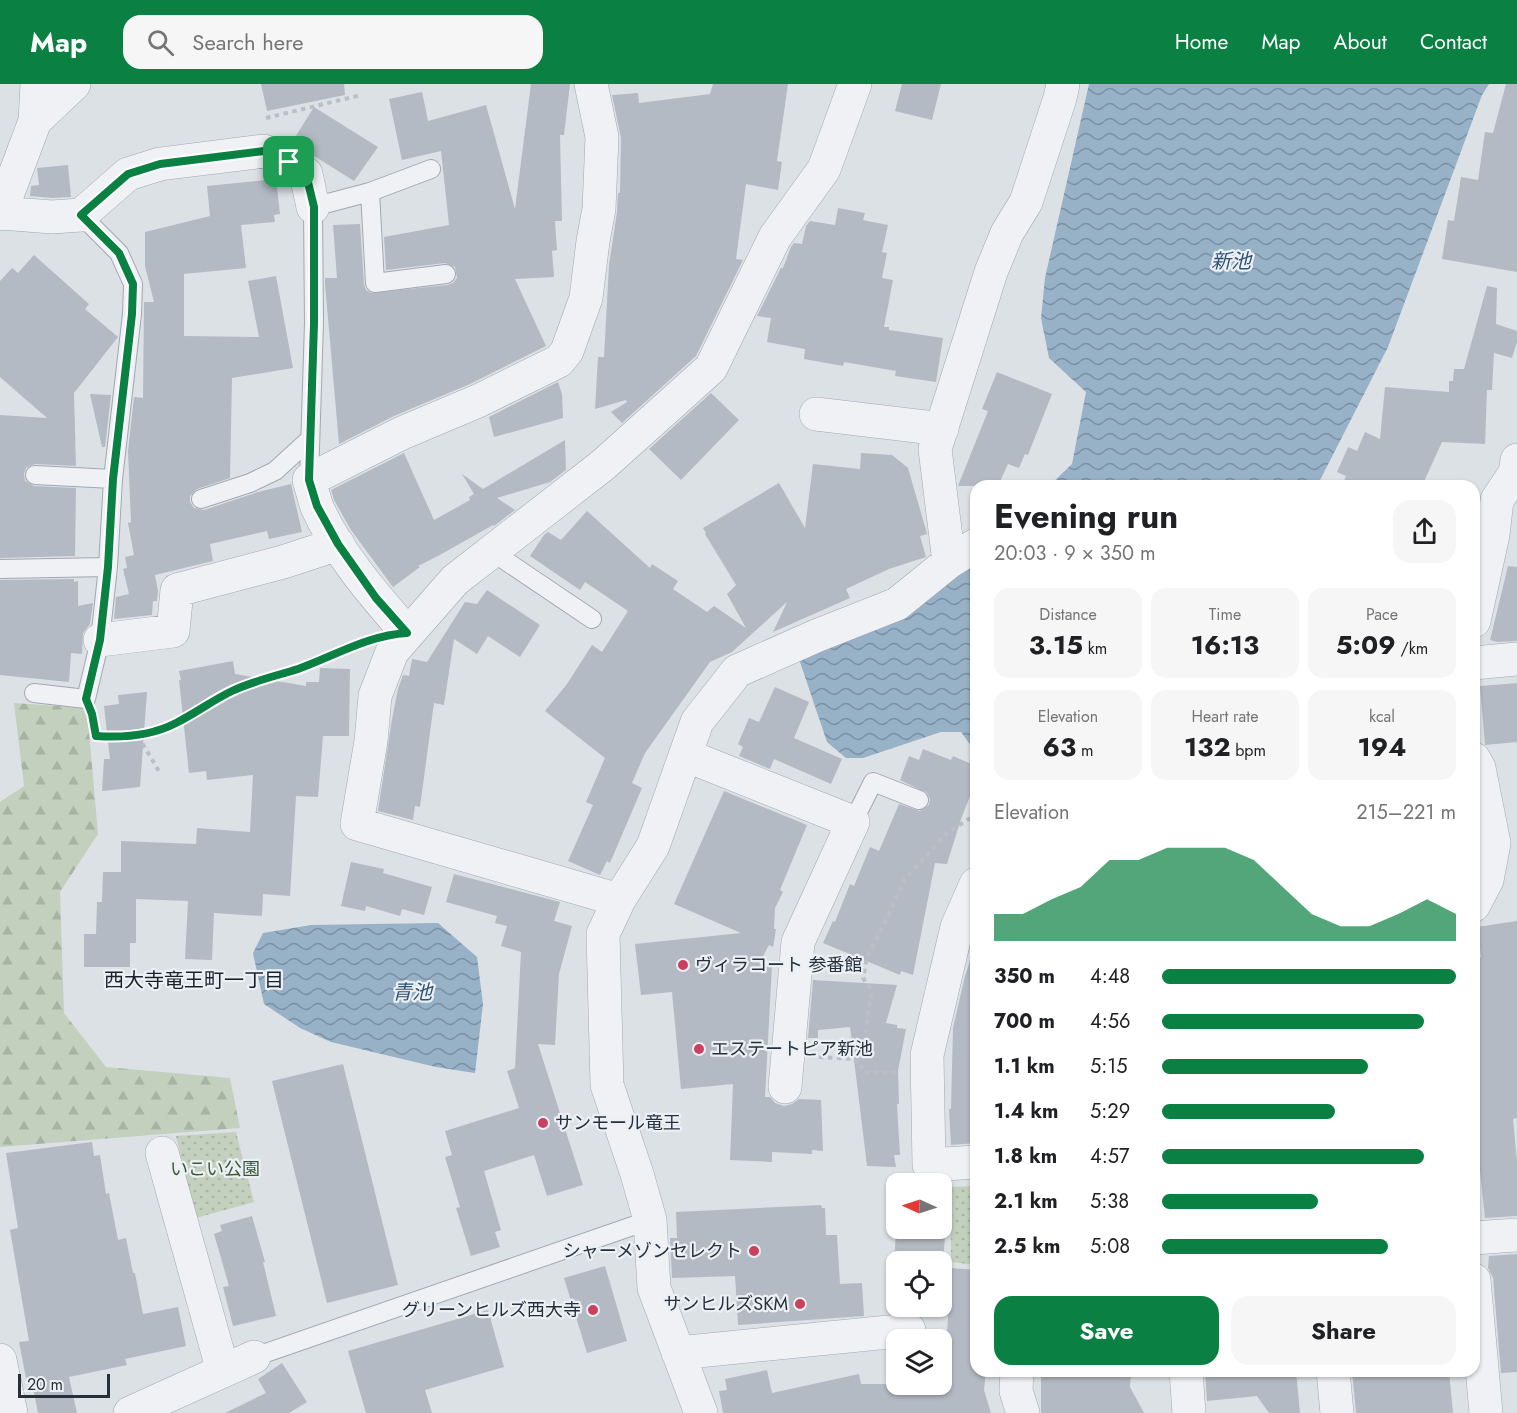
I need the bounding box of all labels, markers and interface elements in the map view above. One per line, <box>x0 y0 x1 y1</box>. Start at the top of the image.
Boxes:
search box <box>123 15 543 69</box>
text: Map <box>30 22 87 63</box>
icon: search <box>144 26 177 59</box>
text: Search here <box>192 26 304 58</box>
text: Home <box>1175 27 1228 57</box>
text: Map <box>1261 27 1301 57</box>
text: About <box>1334 27 1387 57</box>
text: Contact <box>1420 27 1487 57</box>
pin <box>263 136 314 187</box>
icon: arrive <box>272 145 305 178</box>
water label: 新池 <box>1211 247 1253 276</box>
text: Evening run <box>994 493 1178 540</box>
button: share <box>1393 500 1456 563</box>
text: 20:03 · 9 × 350 m <box>994 539 1156 568</box>
text: Distance <box>1039 603 1097 626</box>
text: Time <box>1209 603 1241 626</box>
text: Pace <box>1366 603 1398 626</box>
text: 3.15 <box>1029 626 1083 664</box>
text: 16:13 <box>1191 626 1259 664</box>
text: 5:09 <box>1336 626 1396 664</box>
text: km <box>1083 637 1107 660</box>
text: /km <box>1396 637 1428 660</box>
text: Elevation <box>1038 705 1098 728</box>
text: Heart rate <box>1192 705 1258 728</box>
text: kcal <box>1369 705 1395 728</box>
text: 63 <box>1043 728 1076 766</box>
text: 132 <box>1184 728 1230 766</box>
text: 194 <box>1358 728 1406 766</box>
text: m <box>1076 739 1093 762</box>
text: bpm <box>1230 739 1266 762</box>
text: Elevation <box>994 798 1069 827</box>
text: 215–221 m <box>1356 798 1456 827</box>
place label: ヴィラコート 参番館 <box>695 952 862 978</box>
marker: ヴィラコート 参番館 <box>676 958 690 972</box>
text: 350 m <box>994 962 1055 991</box>
text: 4:48 <box>1090 962 1130 991</box>
district label: 西大寺竜王町一丁目 <box>104 966 284 995</box>
water label: 青池 <box>392 978 434 1007</box>
text: 700 m <box>994 1007 1055 1036</box>
text: 4:56 <box>1090 1007 1130 1036</box>
place label: エステートピア新池 <box>711 1036 873 1062</box>
marker: エステートピア新池 <box>692 1042 706 1056</box>
text: 1.1 km <box>994 1052 1055 1081</box>
text: 5:15 <box>1090 1052 1128 1081</box>
text: 1.4 km <box>994 1097 1059 1126</box>
text: 5:29 <box>1090 1097 1130 1126</box>
place label: サンモール竜王 <box>555 1110 681 1136</box>
marker: サンモール竜王 <box>536 1116 550 1130</box>
text: 1.8 km <box>994 1142 1057 1171</box>
text: 4:57 <box>1090 1142 1129 1171</box>
park label: いこい公園 <box>170 1156 260 1182</box>
north arrow <box>886 1173 952 1239</box>
map controls <box>886 1173 952 1395</box>
text: 2.1 km <box>994 1187 1058 1216</box>
text: 5:38 <box>1090 1187 1129 1216</box>
text: 2.5 km <box>994 1232 1060 1261</box>
text: 5:08 <box>1090 1232 1130 1261</box>
place label: シャーメゾンセレクト <box>563 1238 742 1264</box>
marker: シャーメゾンセレクト <box>747 1244 761 1258</box>
button: locate <box>886 1251 952 1317</box>
place label: サンヒルズSKM <box>663 1291 788 1317</box>
button: Save <box>994 1296 1219 1365</box>
button: Share <box>1231 1296 1456 1365</box>
place label: グリーンヒルズ西大寺 <box>402 1297 581 1323</box>
marker: サンヒルズSKM <box>793 1297 807 1311</box>
marker: グリーンヒルズ西大寺 <box>586 1303 600 1317</box>
button: layers <box>886 1329 952 1395</box>
scale bar <box>18 1371 110 1398</box>
text: 20 m <box>27 1373 63 1396</box>

